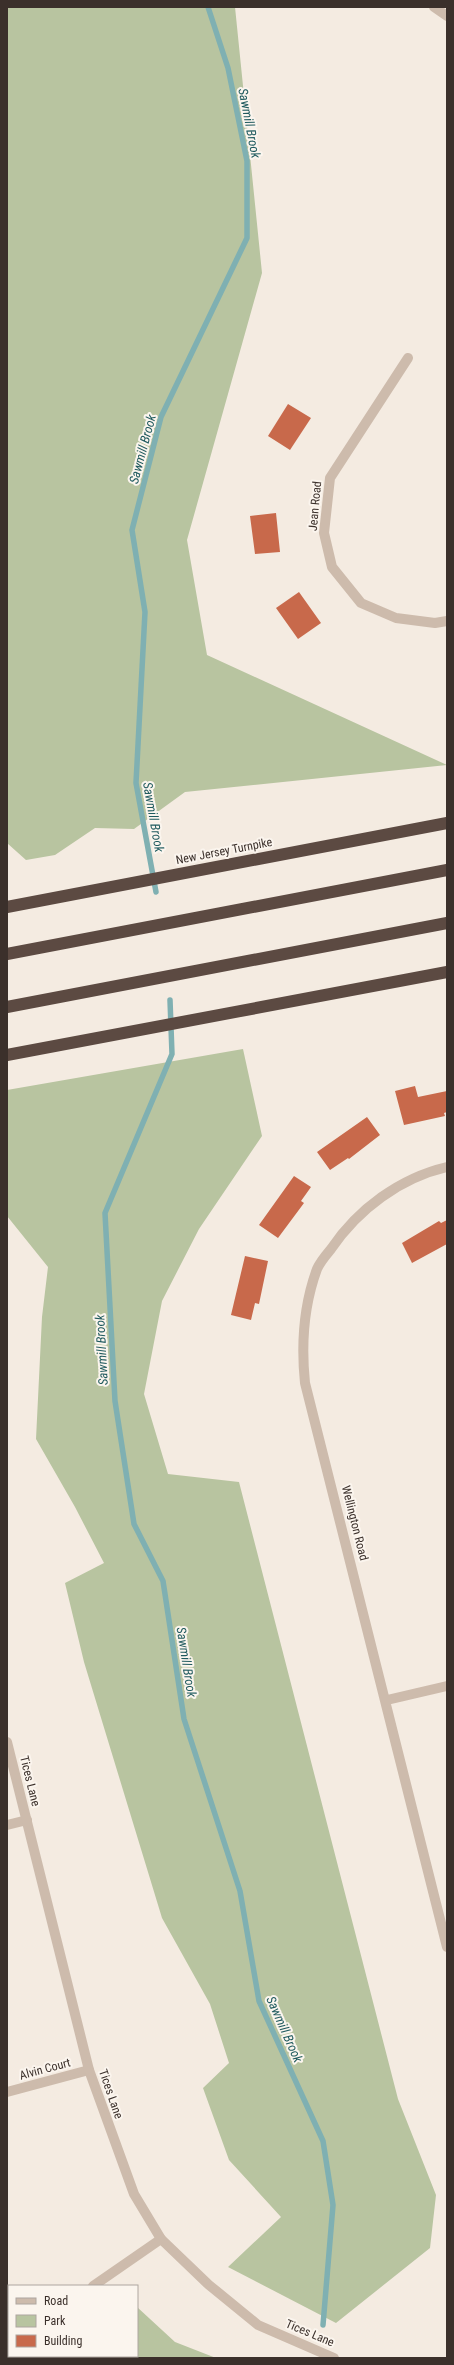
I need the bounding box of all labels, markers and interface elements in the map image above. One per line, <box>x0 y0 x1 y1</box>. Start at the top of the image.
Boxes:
water label: Sawmill Brook <box>235 87 264 160</box>
water label: Sawmill Brook <box>126 413 159 485</box>
street label: Jean Road <box>306 481 324 531</box>
water label: Sawmill Brook <box>140 781 167 854</box>
street label: New Jersey Turnpike <box>175 835 274 867</box>
water label: Sawmill Brook <box>92 1314 111 1386</box>
street label: Wellington Road <box>339 1484 371 1562</box>
water label: Sawmill Brook <box>174 1626 200 1699</box>
street label: Tices Lane <box>17 1754 43 1808</box>
water label: Sawmill Brook <box>263 1994 306 2065</box>
street label: Alvin Court <box>18 2055 72 2083</box>
street label: Tices Lane <box>96 2067 126 2121</box>
legend <box>8 2285 138 2357</box>
text: Road <box>44 2294 68 2308</box>
text: Park <box>44 2314 66 2328</box>
street label: Tices Lane <box>284 2317 337 2350</box>
text: Building <box>44 2334 82 2348</box>

